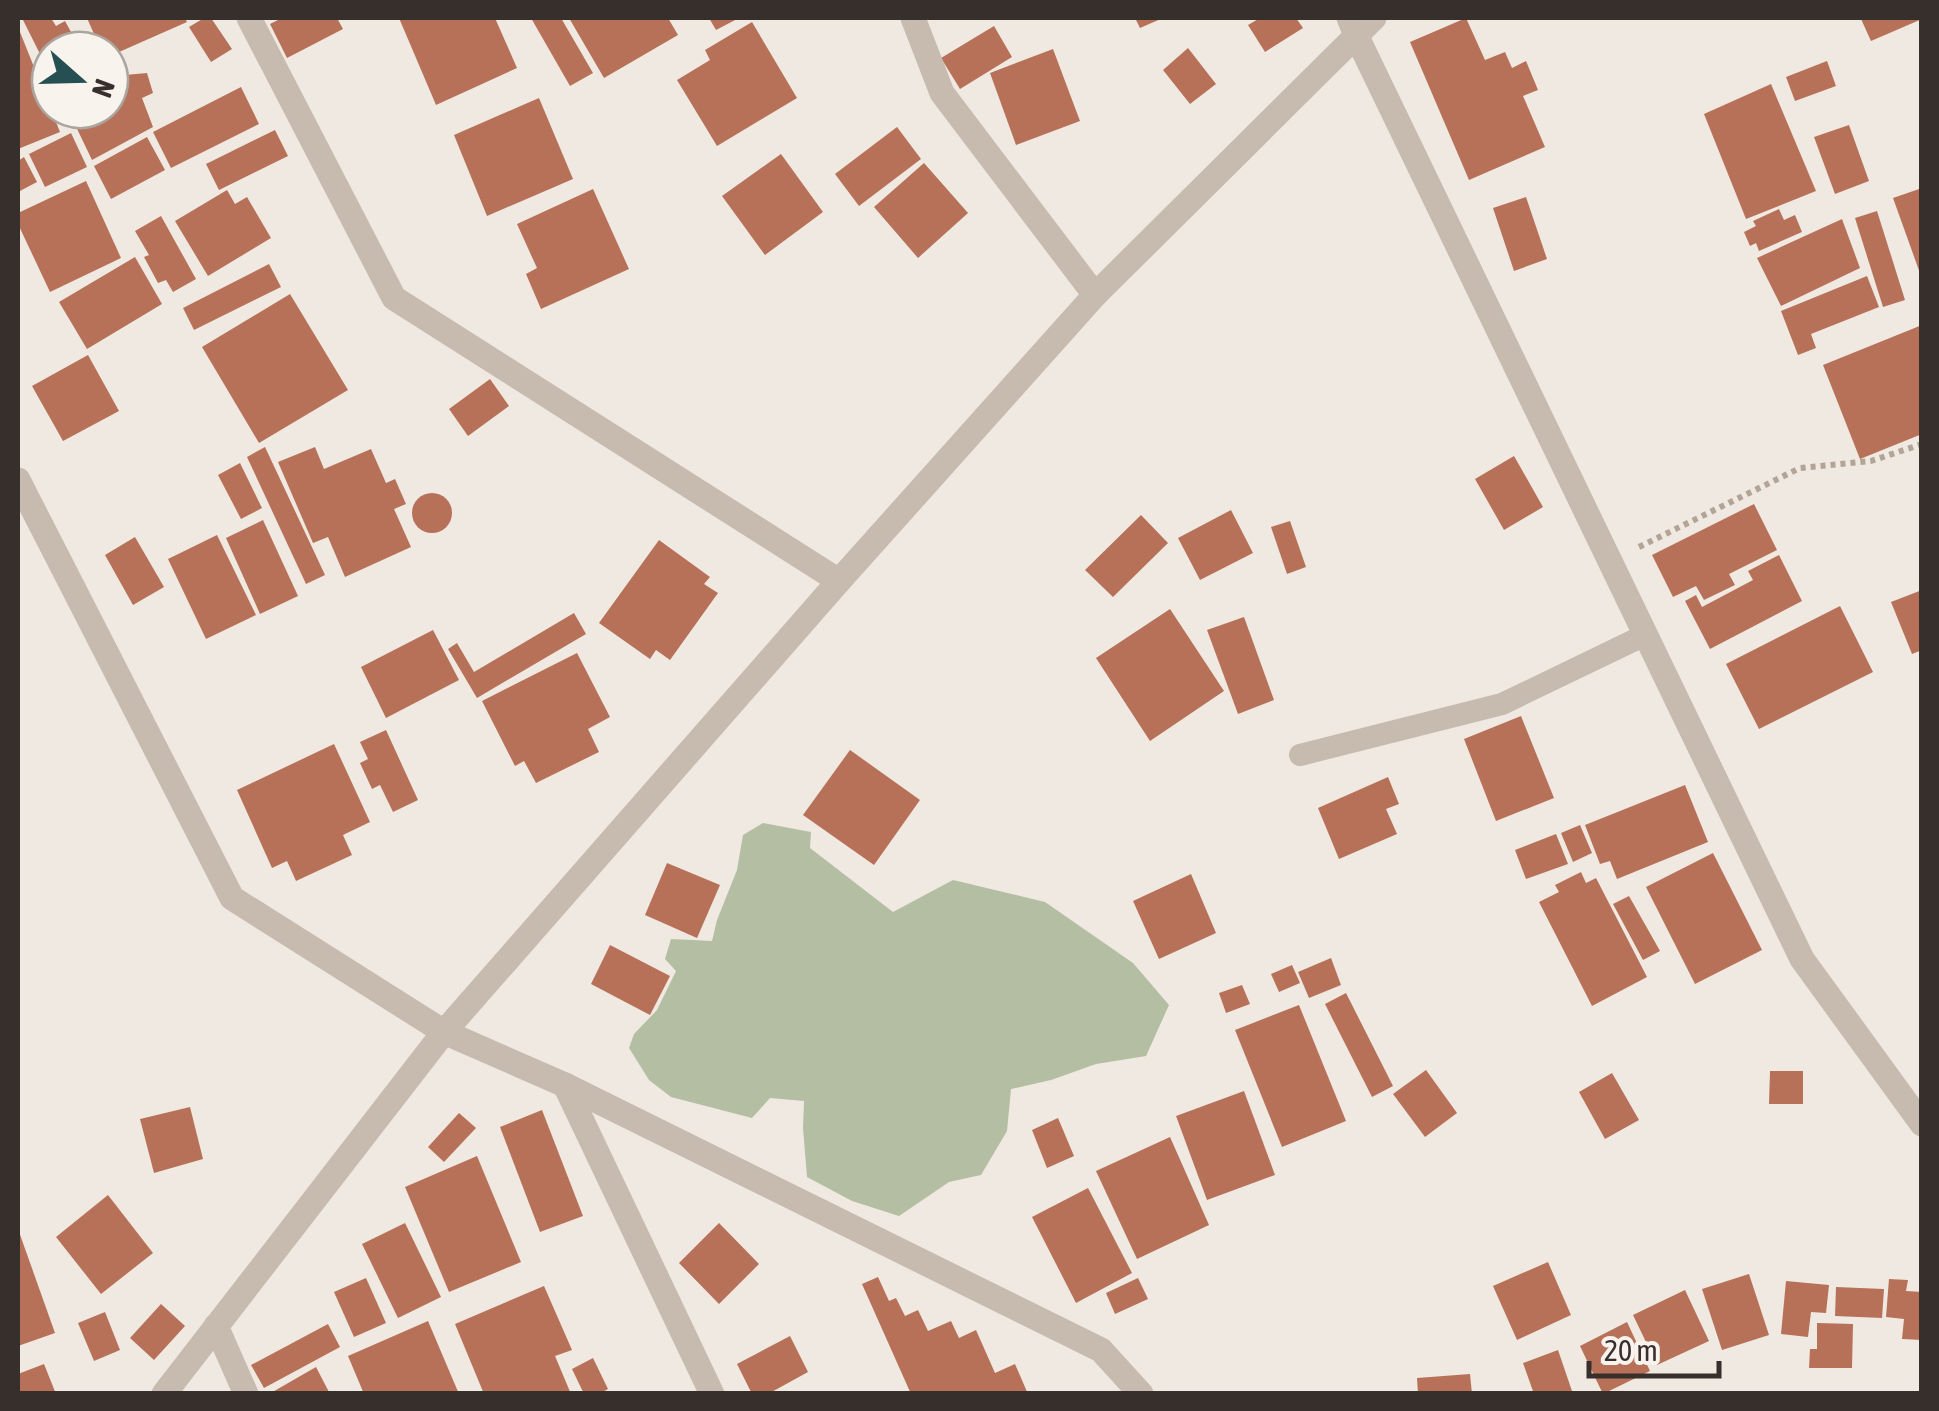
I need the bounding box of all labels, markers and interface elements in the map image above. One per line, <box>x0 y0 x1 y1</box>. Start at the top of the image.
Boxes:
north arrow <box>30 30 130 130</box>
text: N <box>86 75 121 102</box>
scale bar <box>1589 1316 1719 1378</box>
text: 20 m <box>1604 1333 1658 1367</box>

